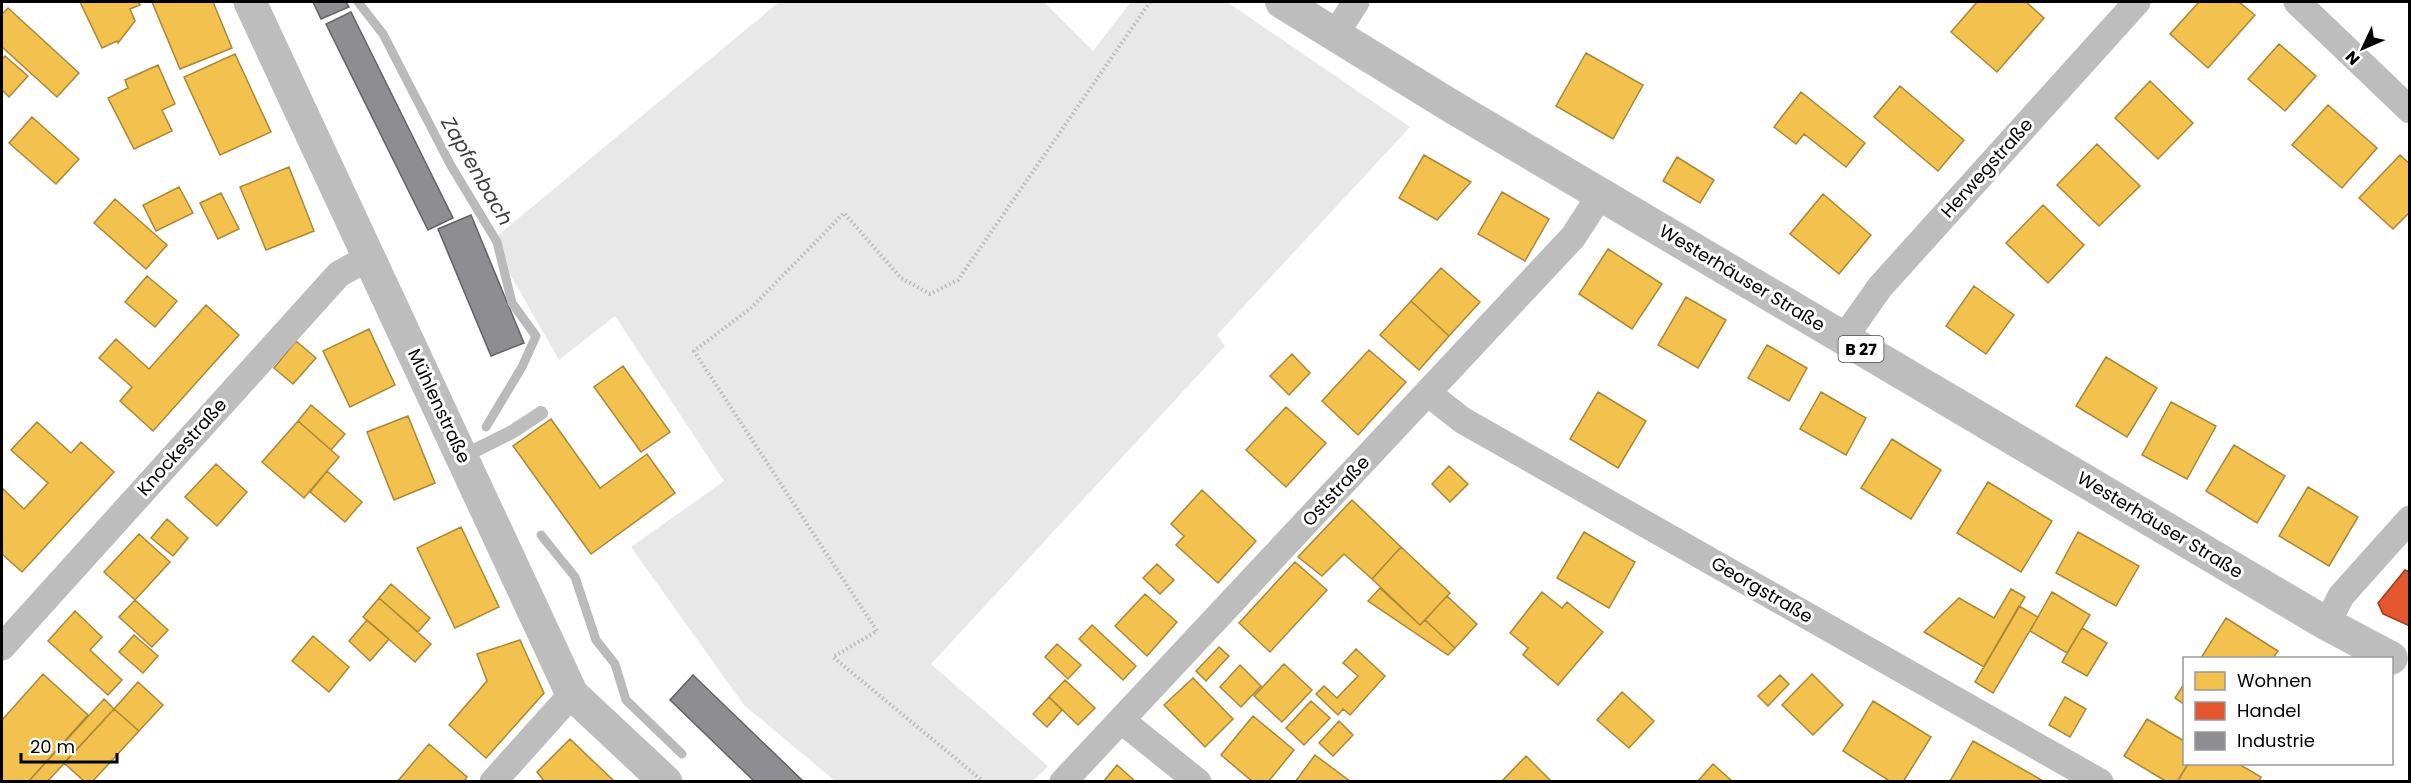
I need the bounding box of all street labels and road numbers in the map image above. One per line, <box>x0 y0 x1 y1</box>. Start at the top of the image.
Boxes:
street label: Herwegstraße <box>1935 112 2038 223</box>
street label: Westerhäuser Straße <box>1655 218 1830 337</box>
road number: B 27 <box>1838 336 1884 362</box>
street label: Mühlenstraße <box>402 344 477 467</box>
street label: Knockestraße <box>131 392 232 501</box>
street label: Oststraße <box>1296 450 1375 531</box>
street label: Westerhäuser Straße <box>2073 465 2248 584</box>
street label: Georgstraße <box>1707 550 1818 629</box>

